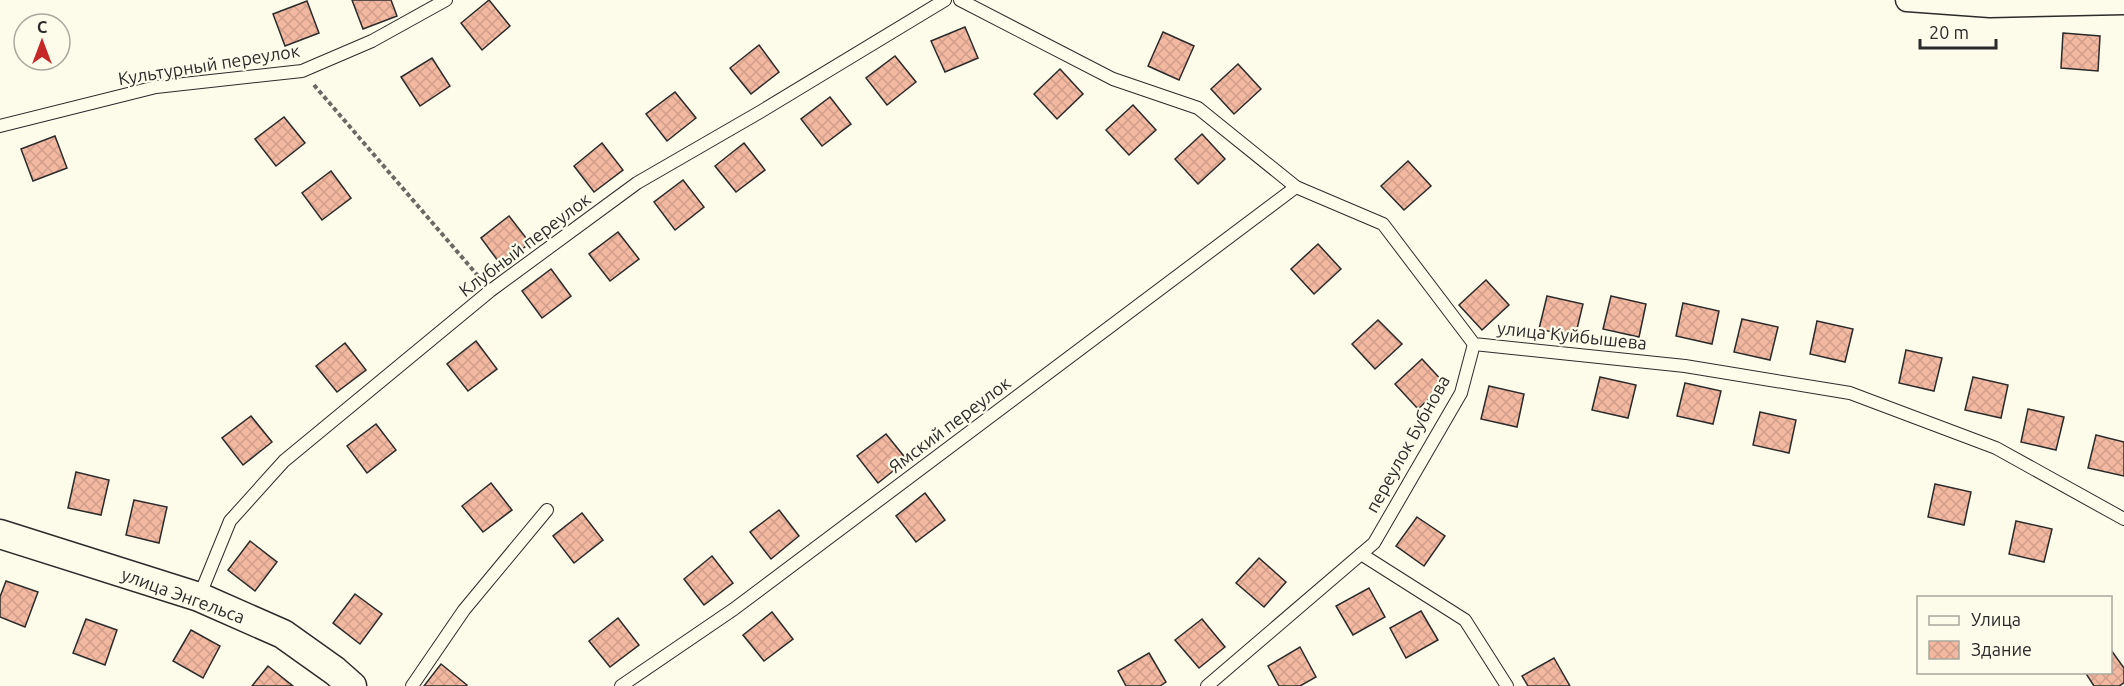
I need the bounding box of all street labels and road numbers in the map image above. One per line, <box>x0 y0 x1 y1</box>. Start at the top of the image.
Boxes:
street label: Культурный переулок <box>117 40 301 88</box>
street label: Клубный переулок <box>455 188 594 300</box>
street label: улица Куйбышева <box>1496 317 1648 353</box>
street label: переулок Бубнова <box>1361 371 1453 516</box>
street label: Ямский переулок <box>885 372 1014 476</box>
street label: улица Энгельса <box>119 563 248 627</box>

